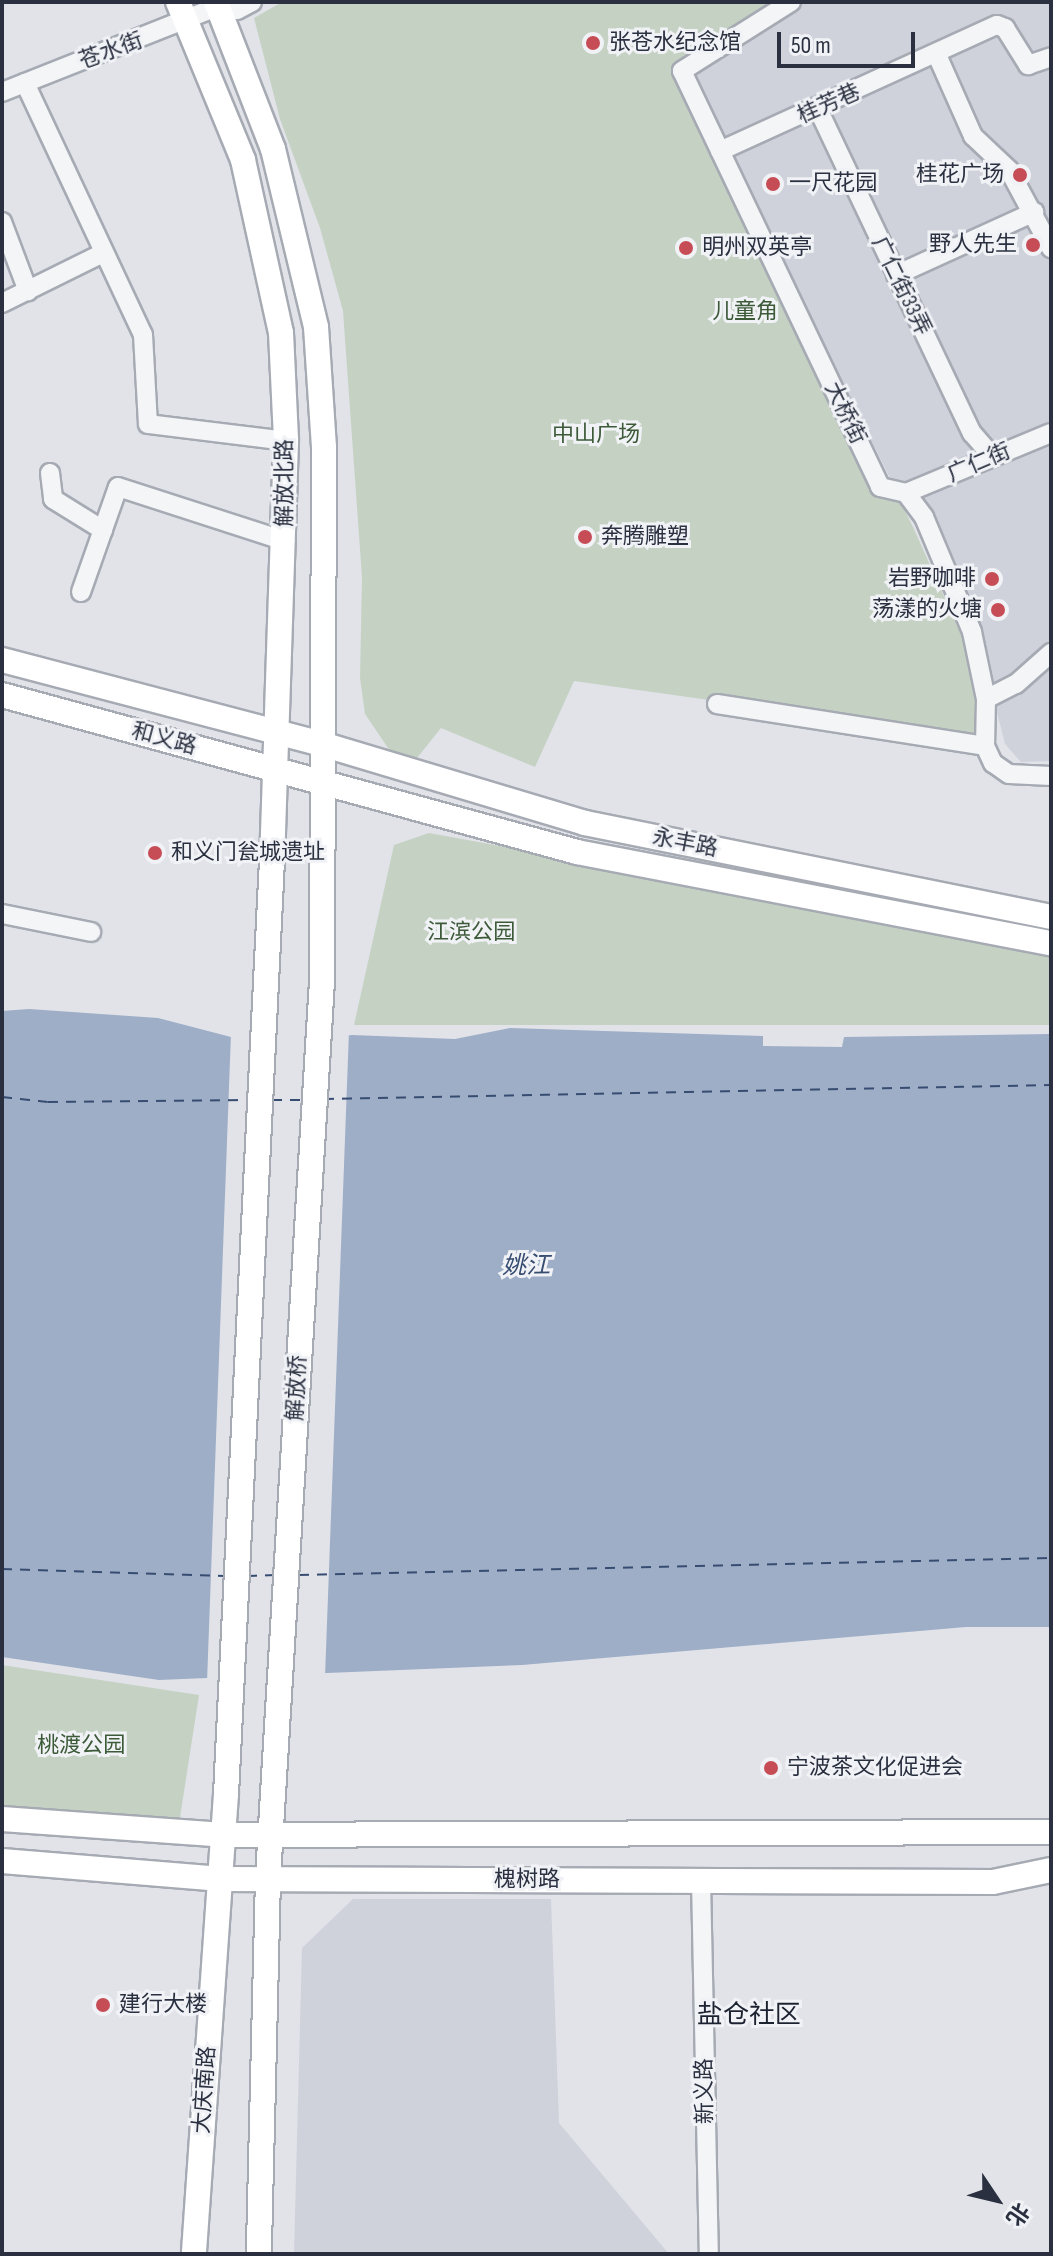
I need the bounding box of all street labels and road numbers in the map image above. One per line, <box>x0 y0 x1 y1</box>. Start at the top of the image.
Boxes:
street label: 苍水街 <box>75 27 147 75</box>
street label: 桂芳巷 <box>793 79 865 129</box>
street label: 广仁街33弄 <box>866 232 936 340</box>
street label: 大桥街 <box>819 378 871 448</box>
street label: 广仁街 <box>943 438 1015 488</box>
street label: 解放北路 <box>272 439 298 527</box>
street label: 和义路 <box>129 718 199 760</box>
street label: 永丰路 <box>650 824 720 862</box>
street label: 解放桥 <box>282 1354 312 1422</box>
street label: 槐树路 <box>494 1867 560 1893</box>
street label: 大庆南路 <box>189 2045 221 2135</box>
street label: 新义路 <box>691 2058 719 2124</box>

